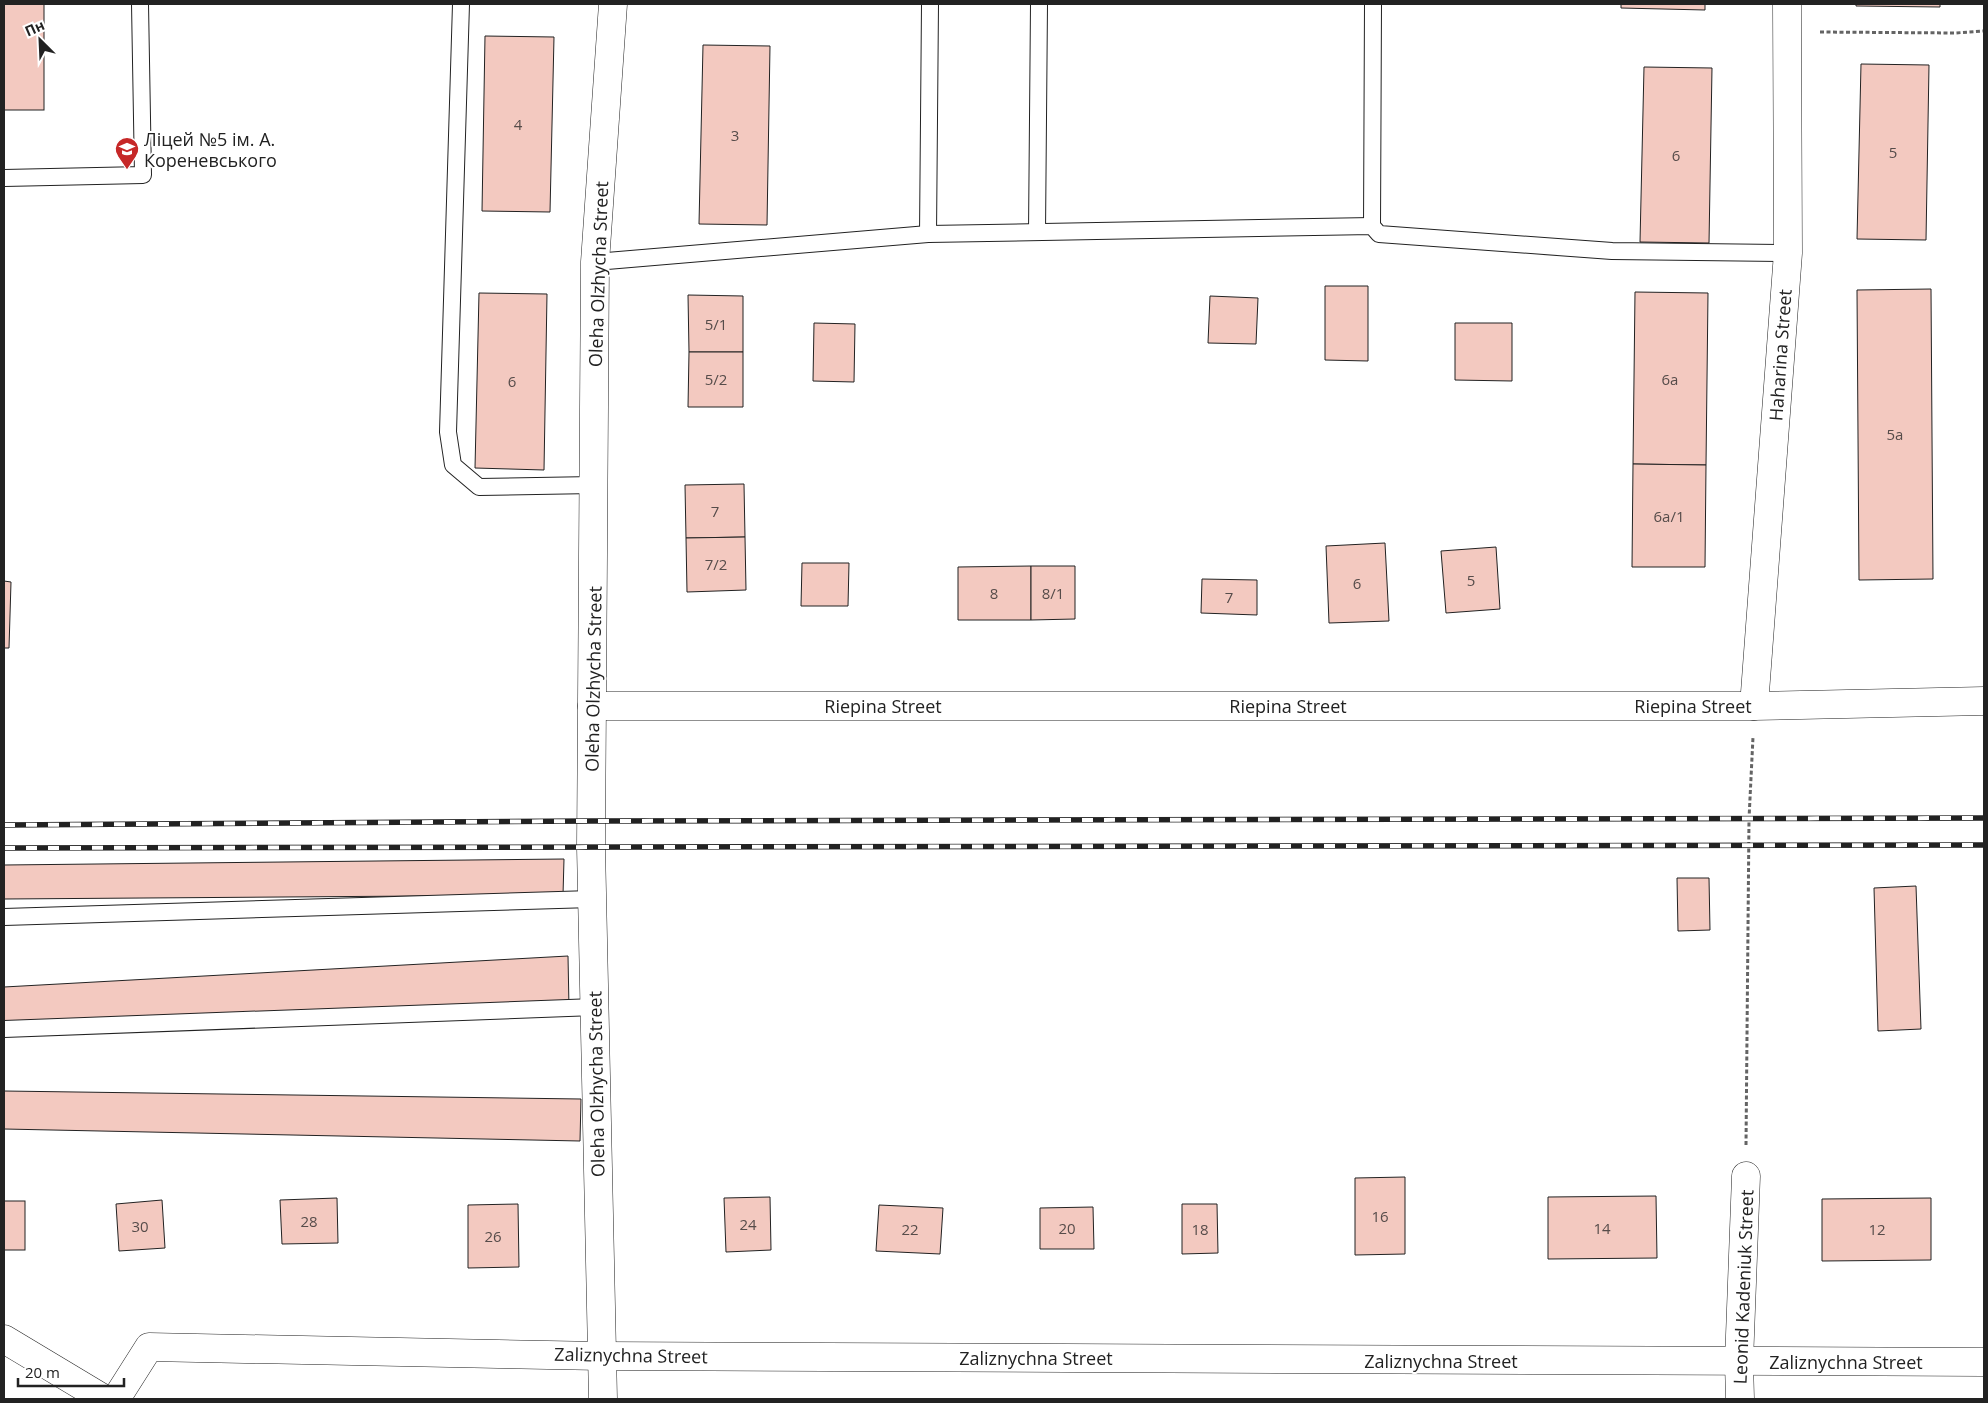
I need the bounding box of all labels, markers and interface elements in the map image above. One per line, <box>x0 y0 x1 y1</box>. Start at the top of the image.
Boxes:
north arrow <box>15 15 65 65</box>
text: Пн <box>22 15 47 40</box>
house number: 4 <box>514 114 523 134</box>
house number: 3 <box>731 125 739 145</box>
place label: Ліцей №5 ім. А. Кореневського <box>144 127 277 172</box>
school or university icon: Ліцей №5 ім. А. Кореневського <box>114 136 140 170</box>
house number: 5 <box>1889 142 1897 162</box>
house number: 6 <box>1672 145 1680 165</box>
street label: Oleha Olzhycha Street <box>583 181 613 367</box>
street label: Haharina Street <box>1763 288 1797 422</box>
house number: 5/1 <box>705 314 727 334</box>
house number: 5/2 <box>705 369 727 389</box>
house number: 6а <box>1662 369 1678 389</box>
house number: 6 <box>508 371 516 391</box>
house number: 5а <box>1887 424 1903 444</box>
house number: 7 <box>711 501 719 521</box>
house number: 6а/1 <box>1654 506 1685 526</box>
house number: 7/2 <box>705 554 727 574</box>
house number: 5 <box>1467 570 1475 590</box>
house number: 6 <box>1353 573 1361 593</box>
house number: 8 <box>990 583 998 603</box>
house number: 8/1 <box>1042 583 1064 603</box>
street label: Oleha Olzhycha Street <box>579 586 607 772</box>
house number: 7 <box>1225 587 1233 607</box>
street label: Riepina Street <box>824 694 942 718</box>
street label: Riepina Street <box>1229 694 1347 718</box>
street label: Riepina Street <box>1634 694 1752 718</box>
street label: Oleha Olzhycha Street <box>582 991 610 1177</box>
street label: Leonid Kadeniuk Street <box>1728 1189 1758 1385</box>
house number: 16 <box>1371 1206 1389 1226</box>
house number: 28 <box>300 1211 318 1231</box>
house number: 24 <box>739 1214 757 1234</box>
house number: 30 <box>131 1216 149 1236</box>
house number: 20 <box>1058 1218 1076 1238</box>
house number: 14 <box>1593 1218 1611 1238</box>
house number: 22 <box>901 1219 919 1239</box>
house number: 18 <box>1191 1219 1209 1239</box>
house number: 12 <box>1868 1219 1886 1239</box>
house number: 26 <box>484 1226 502 1246</box>
street label: Zaliznychna Street <box>554 1342 708 1368</box>
street label: Zaliznychna Street <box>959 1346 1113 1370</box>
street label: Zaliznychna Street <box>1364 1349 1518 1373</box>
street label: Zaliznychna Street <box>1769 1350 1923 1374</box>
scale bar <box>18 1356 124 1388</box>
text: 20 m <box>25 1362 60 1382</box>

